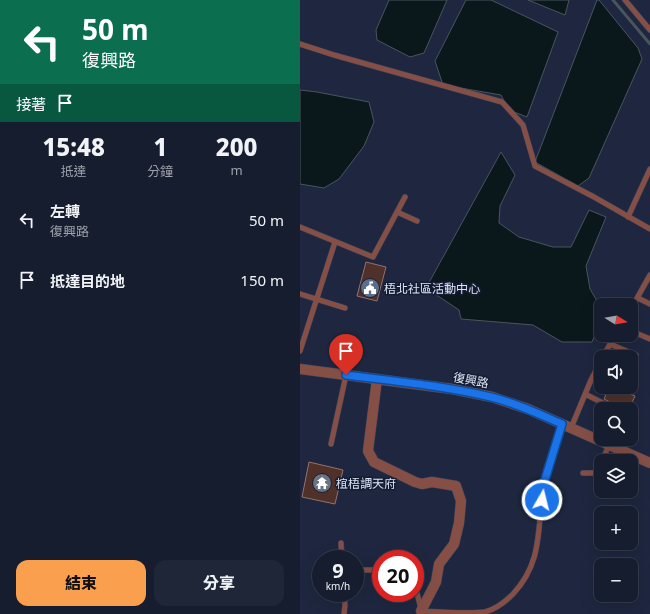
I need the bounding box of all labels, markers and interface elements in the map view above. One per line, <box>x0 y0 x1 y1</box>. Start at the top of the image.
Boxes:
text: 50 m <box>82 10 149 48</box>
icon: left <box>16 16 68 68</box>
text: 復興路 <box>82 48 136 72</box>
icon: arrive <box>54 92 76 114</box>
text: 接著 <box>16 94 46 114</box>
text: 15:48 <box>43 130 105 163</box>
text: 1 <box>153 130 167 163</box>
text: 200 <box>216 130 257 163</box>
text: m <box>231 161 243 179</box>
text: 抵達 <box>61 162 87 180</box>
text: 分鐘 <box>147 162 173 180</box>
text: 左轉 <box>50 201 80 221</box>
icon: left <box>16 209 38 231</box>
text: 50 m <box>249 210 284 230</box>
text: 復興路 <box>50 222 89 240</box>
icon: arrive <box>16 269 38 291</box>
text: 150 m <box>240 270 284 290</box>
text: 抵達目的地 <box>50 271 125 291</box>
public building icon: 梧北社區活動中心 <box>359 277 381 299</box>
place label: 梧北社區活動中心 <box>384 280 480 297</box>
north arrow <box>594 298 638 342</box>
map controls <box>594 298 638 602</box>
pin <box>329 334 363 375</box>
icon: arrive <box>335 340 357 362</box>
button: sound <box>594 350 638 394</box>
street label: 復興路 <box>452 368 490 392</box>
button: search <box>594 402 638 446</box>
button: layers <box>594 454 638 498</box>
temple icon: 椬梧調天府 <box>311 472 333 494</box>
place label: 椬梧調天府 <box>336 475 396 492</box>
position arrow <box>521 479 563 521</box>
button: + <box>594 506 638 550</box>
speed limit sign: 20 <box>372 550 424 602</box>
text: 9 <box>332 557 344 584</box>
button: − <box>594 558 638 602</box>
button: 結束 <box>16 560 146 606</box>
button: 分享 <box>154 560 284 606</box>
text: km/h <box>326 579 350 593</box>

